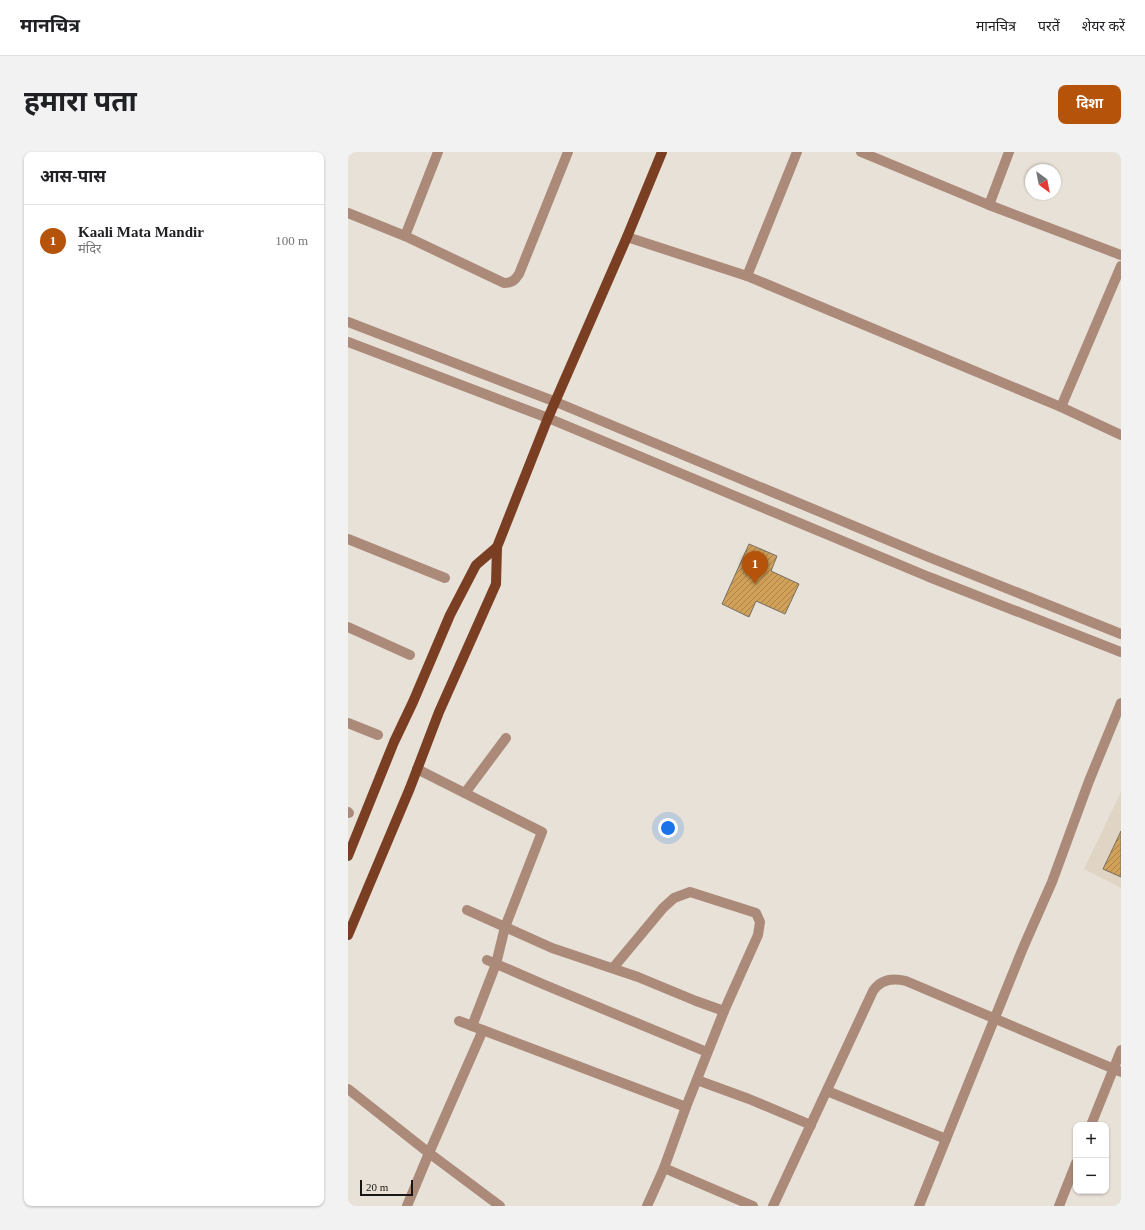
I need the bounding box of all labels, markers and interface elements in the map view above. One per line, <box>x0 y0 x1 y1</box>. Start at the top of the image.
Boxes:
text: मानचित्र <box>20 15 80 36</box>
text: मानचित्र <box>976 19 1016 34</box>
text: परतें <box>1038 19 1060 34</box>
text: शेयर करें <box>1082 19 1125 34</box>
button: दिशा <box>1058 85 1121 124</box>
text: हमारा पता <box>24 86 137 117</box>
north arrow <box>1025 164 1061 200</box>
text: आस-पास <box>40 167 106 186</box>
text: Kaali Mata Mandir <box>78 224 204 240</box>
text: 1 <box>50 233 56 248</box>
text: 100 m <box>275 233 308 248</box>
text: मंदिर <box>78 241 101 256</box>
pin: 1 <box>742 551 768 584</box>
your location <box>658 818 678 838</box>
map controls <box>1073 1122 1109 1194</box>
button: + <box>1073 1122 1109 1158</box>
button: − <box>1073 1158 1109 1194</box>
scale bar <box>360 1178 413 1197</box>
text: 20 m <box>366 1181 388 1193</box>

